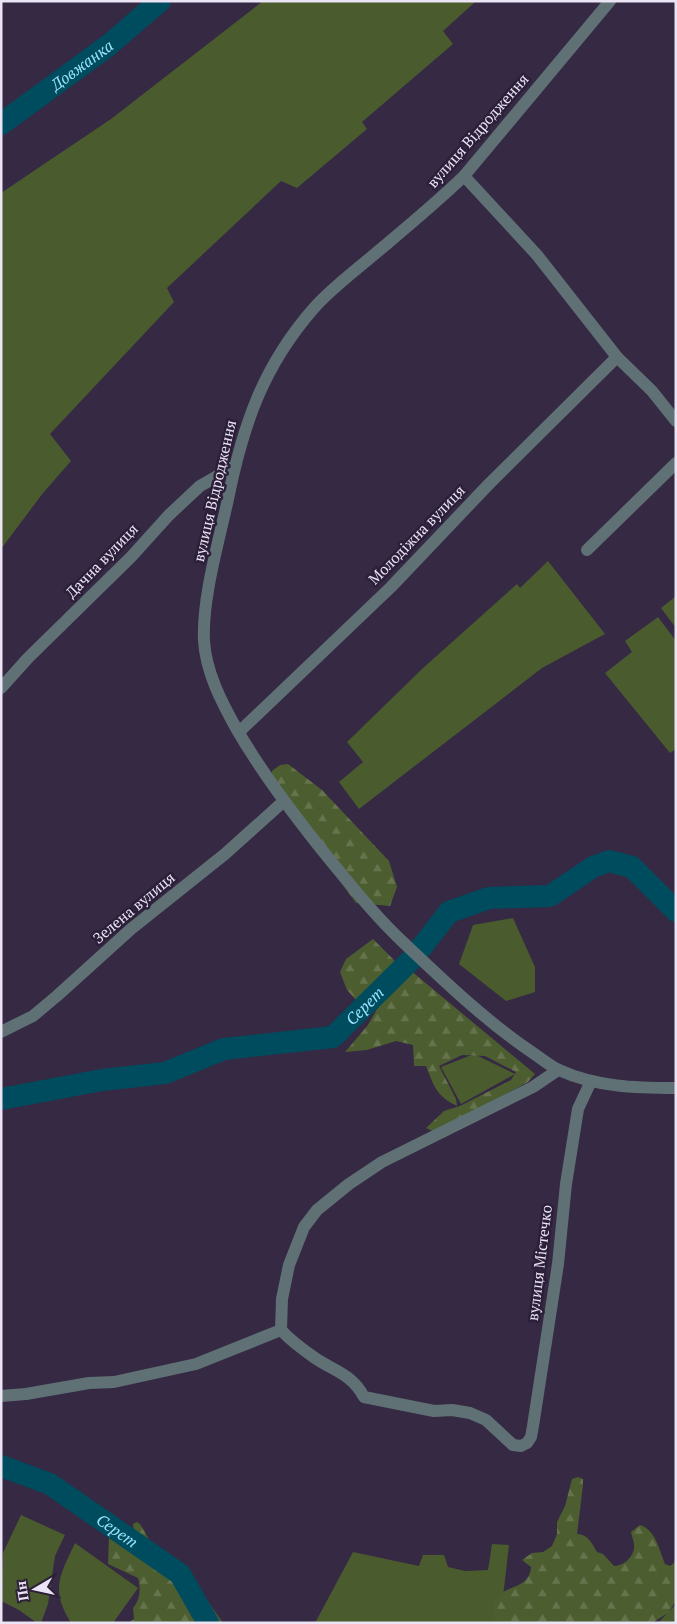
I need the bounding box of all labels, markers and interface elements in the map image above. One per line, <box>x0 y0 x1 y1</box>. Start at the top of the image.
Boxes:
water label: Довжанка <box>45 34 118 96</box>
street label: вулиця Відродження <box>422 69 532 192</box>
street label: вулиця Відродження <box>188 418 240 564</box>
street label: Молодіжна вулиця <box>364 480 469 588</box>
street label: Дачна вулиця <box>61 519 142 602</box>
street label: Зелена вулиця <box>88 867 179 947</box>
water label: Серет <box>341 982 389 1030</box>
street label: вулиця Містечко <box>522 1204 556 1322</box>
water label: Серет <box>92 1508 142 1553</box>
north arrow <box>10 1564 60 1614</box>
text: Пн <box>11 1580 33 1602</box>

